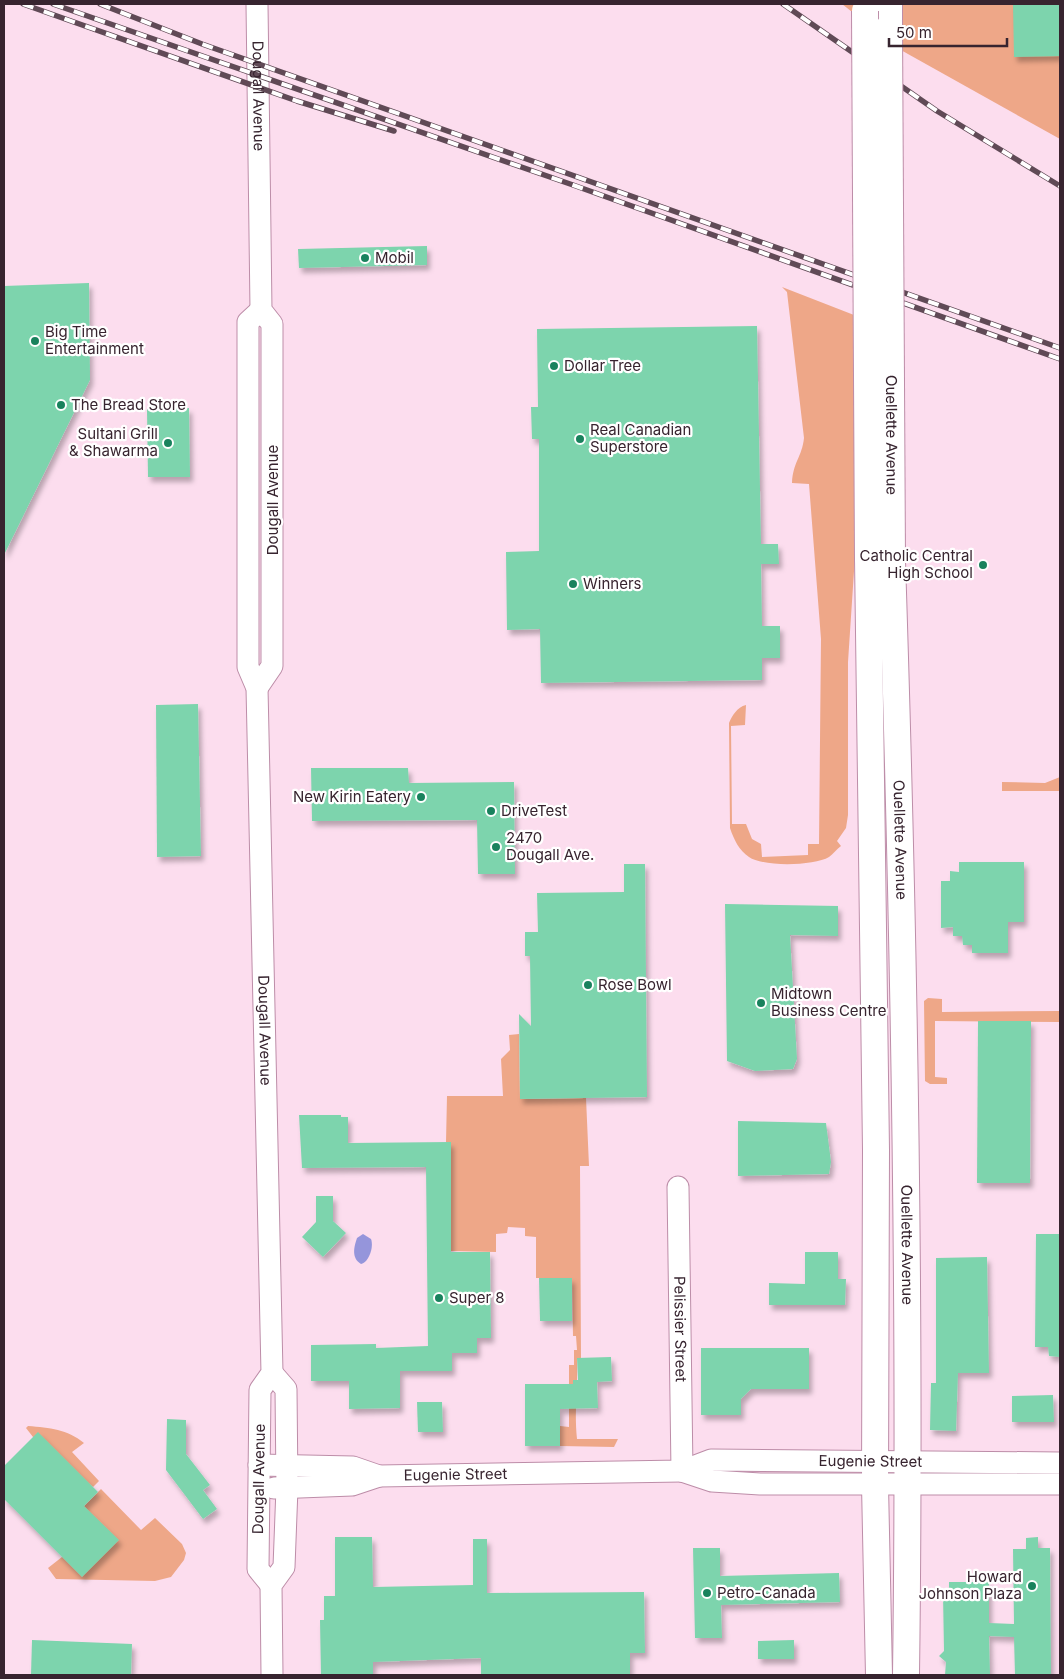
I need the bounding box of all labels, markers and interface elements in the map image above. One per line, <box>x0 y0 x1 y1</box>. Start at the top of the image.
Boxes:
scale bar <box>889 15 1006 47</box>
text: 50 m <box>896 23 932 42</box>
street label: Dougall Avenue <box>248 41 269 151</box>
place label: Mobil <box>375 248 414 267</box>
marker: Mobil <box>359 252 371 264</box>
place label: Big Time Entertainment <box>45 322 144 358</box>
marker: Big Time Entertainment <box>29 335 41 347</box>
place label: Dollar Tree <box>564 356 641 375</box>
marker: Dollar Tree <box>548 360 560 372</box>
street label: Ouellette Avenue <box>882 375 902 495</box>
place label: The Bread Store <box>71 395 186 414</box>
marker: The Bread Store <box>55 399 67 411</box>
place label: Real Canadian Superstore <box>590 420 691 456</box>
place label: Sultani Grill & Shawarma <box>69 424 158 460</box>
marker: Real Canadian Superstore <box>574 433 586 445</box>
marker: Sultani Grill & Shawarma <box>162 437 174 449</box>
street label: Dougall Avenue <box>263 445 282 555</box>
place label: Catholic Central High School <box>860 546 973 582</box>
marker: Catholic Central High School <box>977 559 989 571</box>
place label: Winners <box>583 574 642 593</box>
marker: Winners <box>567 578 579 590</box>
street label: Ouellette Avenue <box>889 780 911 900</box>
place label: New Kirin Eatery <box>293 787 412 806</box>
marker: New Kirin Eatery <box>415 791 427 803</box>
place label: DriveTest <box>501 801 567 820</box>
marker: DriveTest <box>485 805 497 817</box>
place label: 2470 Dougall Ave. <box>506 828 594 864</box>
marker: 2470 Dougall Ave. <box>490 841 502 853</box>
street label: Dougall Avenue <box>254 975 276 1086</box>
place label: Rose Bowl <box>598 975 672 994</box>
marker: Rose Bowl <box>582 979 594 991</box>
place label: Midtown Business Centre <box>771 984 887 1020</box>
marker: Midtown Business Centre <box>755 997 767 1009</box>
street label: Ouellette Avenue <box>897 1185 917 1305</box>
street label: Pelissier Street <box>670 1276 691 1382</box>
place label: Super 8 <box>449 1288 505 1307</box>
marker: Super 8 <box>433 1292 445 1304</box>
street label: Dougall Avenue <box>248 1424 269 1534</box>
street label: Eugenie Street <box>818 1451 922 1471</box>
street label: Eugenie Street <box>403 1464 508 1485</box>
place label: Howard Johnson Plaza <box>918 1567 1022 1603</box>
marker: Howard Johnson Plaza <box>1026 1580 1038 1592</box>
place label: Petro-Canada <box>717 1583 816 1602</box>
marker: Petro-Canada <box>701 1587 713 1599</box>

